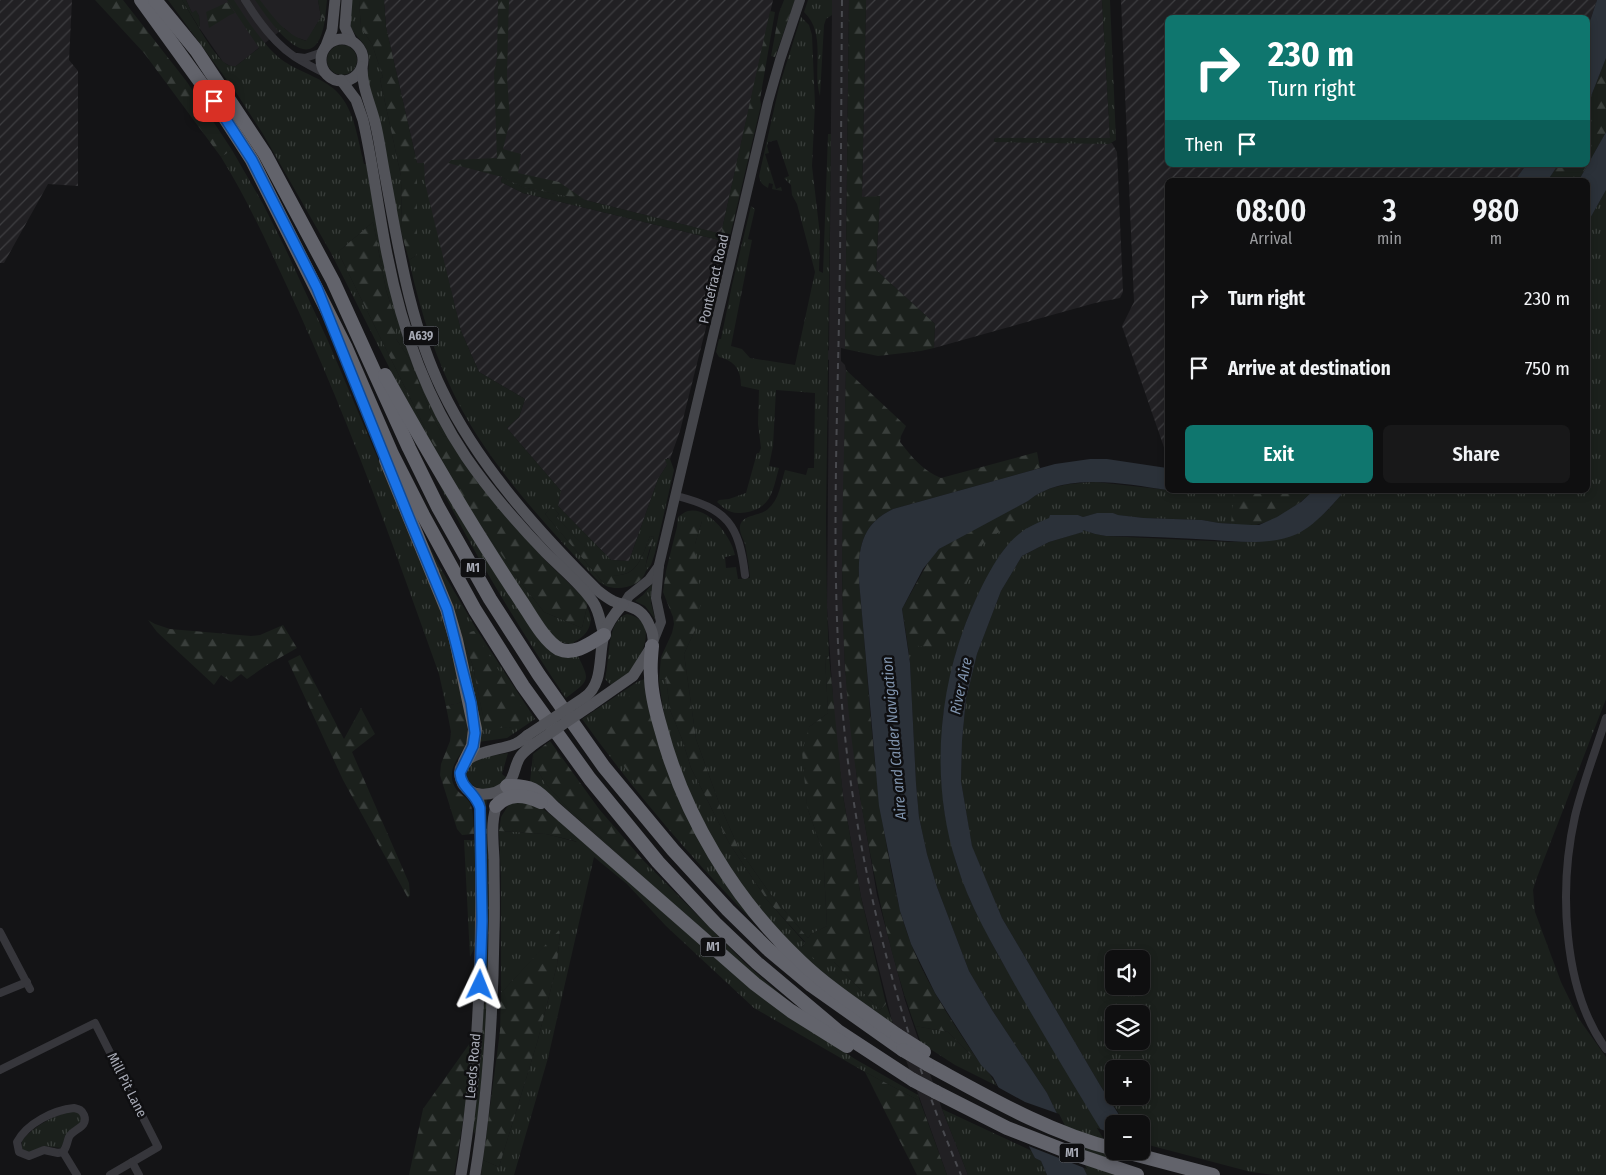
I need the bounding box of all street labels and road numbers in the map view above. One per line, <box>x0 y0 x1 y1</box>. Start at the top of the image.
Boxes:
street label: Pontefract Road <box>695 233 733 325</box>
road number: A639 <box>404 326 438 346</box>
road number: M1 <box>460 558 486 578</box>
road number: M1 <box>700 938 726 956</box>
street label: Leeds Road <box>462 1033 484 1099</box>
street label: Mill Pit Lane <box>104 1050 151 1120</box>
road number: M1 <box>1060 1144 1084 1162</box>

